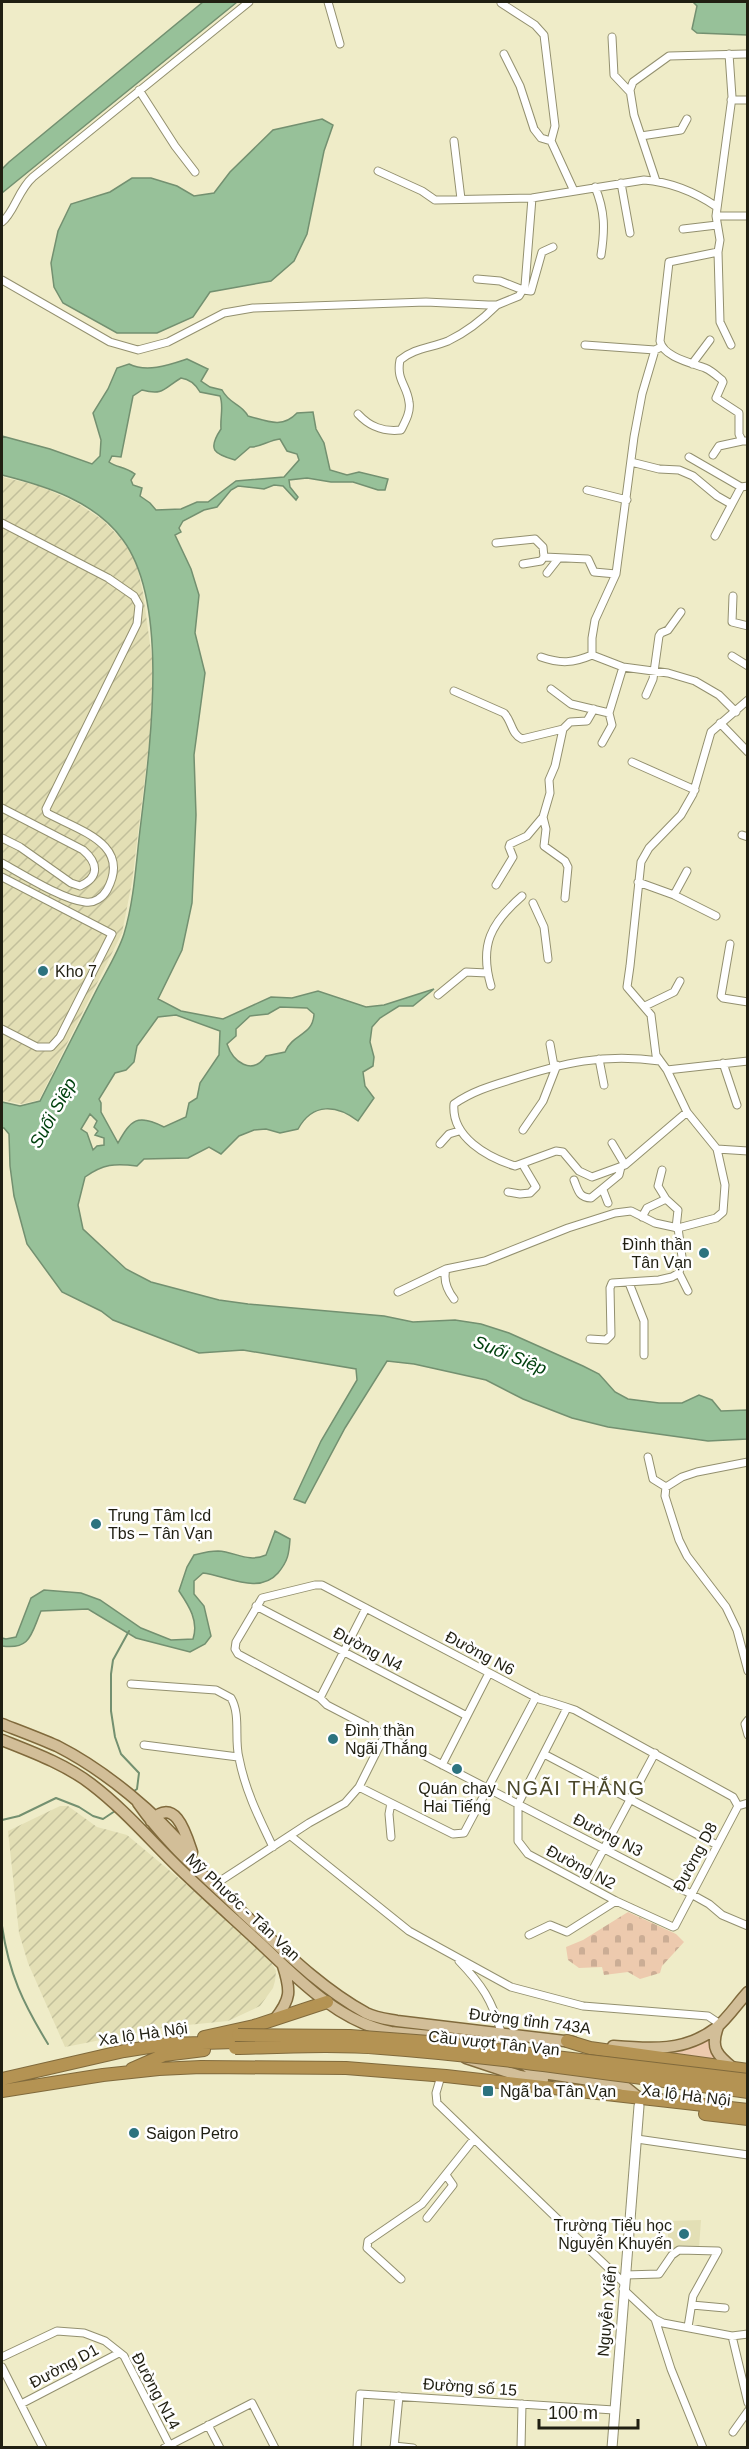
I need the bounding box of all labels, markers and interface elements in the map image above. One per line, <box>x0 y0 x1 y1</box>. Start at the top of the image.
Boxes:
place label: Kho 7 <box>55 963 97 980</box>
marker: Kho 7 <box>36 964 50 978</box>
water label: Suối Siệp <box>26 1074 80 1152</box>
place label: Đình thần Tân Vạn <box>623 1236 692 1271</box>
marker: Đình thần Tân Vạn <box>697 1246 711 1260</box>
water label: Suối Siệp <box>471 1331 549 1379</box>
place label: Trung Tâm Icd Tbs – Tân Vạn <box>108 1507 213 1542</box>
marker: Trung Tâm Icd Tbs – Tân Vạn <box>89 1517 103 1531</box>
street label: Đường N4 <box>331 1624 405 1674</box>
street label: Đường N6 <box>443 1628 517 1678</box>
place label: Đình thần Ngãi Thắng <box>345 1722 427 1757</box>
marker: Đình thần Ngãi Thắng <box>326 1732 340 1746</box>
marker: Quán chay Hai Tiếng <box>450 1762 464 1776</box>
district label: NGÃI THẮNG <box>506 1776 646 1799</box>
place label: Quán chay Hai Tiếng <box>418 1780 496 1815</box>
street label: Đường N3 <box>571 1810 646 1860</box>
street label: Đường D8 <box>670 1820 720 1894</box>
street label: Đường N2 <box>544 1842 618 1892</box>
street label: Mỹ Phước - Tân Vạn <box>183 1850 303 1964</box>
street label: Đường tỉnh 743A <box>468 2005 592 2037</box>
street label: Xa lộ Hà Nội <box>97 2019 189 2049</box>
street label: Cầu vượt Tân Vạn <box>427 2028 561 2058</box>
street label: Xa lộ Hà Nội <box>640 2081 732 2109</box>
place label: Ngã ba Tân Vạn <box>500 2083 616 2100</box>
marker: Ngã ba Tân Vạn <box>481 2084 495 2098</box>
place label: Saigon Petro <box>146 2125 239 2142</box>
marker: Saigon Petro <box>127 2126 141 2140</box>
place label: Trường Tiểu học Nguyễn Khuyến <box>554 2217 672 2252</box>
marker: Trường Tiểu học Nguyễn Khuyến <box>677 2227 691 2241</box>
street label: Nguyễn Xiển <box>594 2265 619 2357</box>
street label: Đường D1 <box>27 2341 101 2391</box>
street label: Đường N14 <box>129 2350 183 2432</box>
street label: Đường số 15 <box>422 2375 518 2399</box>
scale bar <box>539 2392 638 2430</box>
text: 100 m <box>548 2403 598 2423</box>

